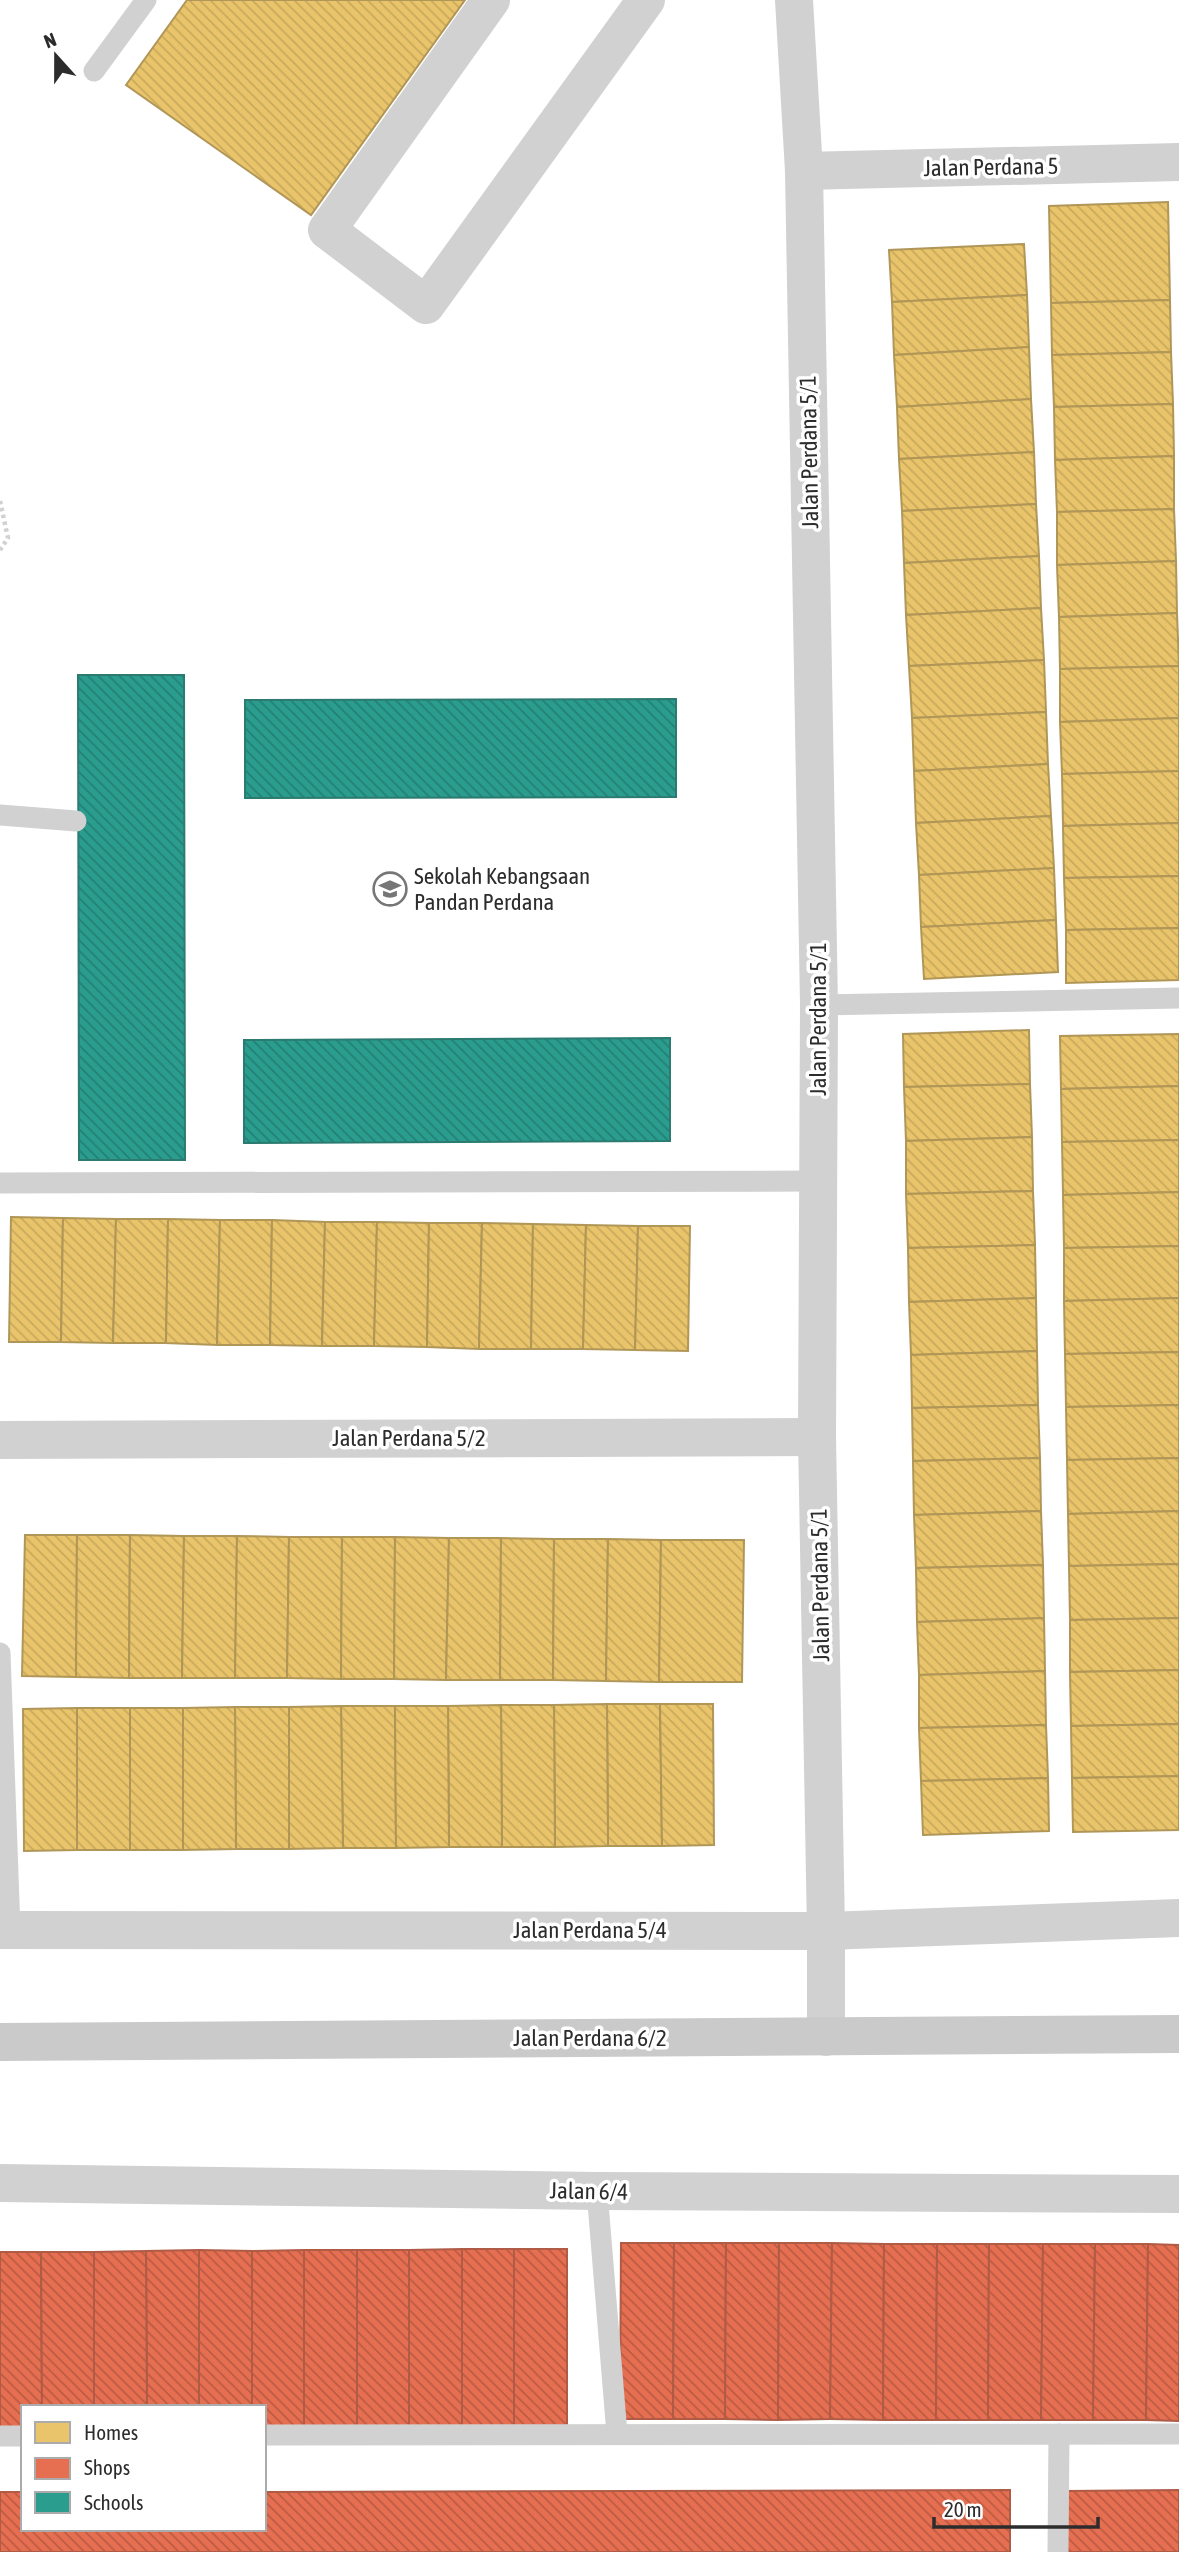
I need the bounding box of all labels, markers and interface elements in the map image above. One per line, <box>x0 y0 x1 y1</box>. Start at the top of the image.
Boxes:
north arrow <box>21 21 91 91</box>
text: N <box>41 28 59 52</box>
street label: Jalan Perdana 5 <box>923 153 1059 181</box>
street label: Jalan Perdana 5/1 <box>795 375 823 529</box>
place label: Sekolah Kebangsaan Pandan Perdana <box>414 863 590 915</box>
school or university icon: Sekolah Kebangsaan Pandan Perdana <box>371 870 409 908</box>
street label: Jalan Perdana 5/1 <box>805 942 831 1096</box>
street label: Jalan Perdana 5/2 <box>332 1425 486 1451</box>
street label: Jalan Perdana 5/1 <box>806 1508 834 1662</box>
street label: Jalan Perdana 5/4 <box>513 1917 667 1943</box>
street label: Jalan Perdana 6/2 <box>513 2025 667 2051</box>
street label: Jalan 6/4 <box>550 2177 628 2205</box>
legend <box>21 2405 266 2531</box>
text: Homes <box>84 2420 138 2444</box>
text: Shops <box>84 2455 130 2479</box>
scale bar <box>934 2486 1098 2530</box>
text: Schools <box>84 2490 144 2514</box>
text: 20 m <box>944 2497 982 2521</box>

